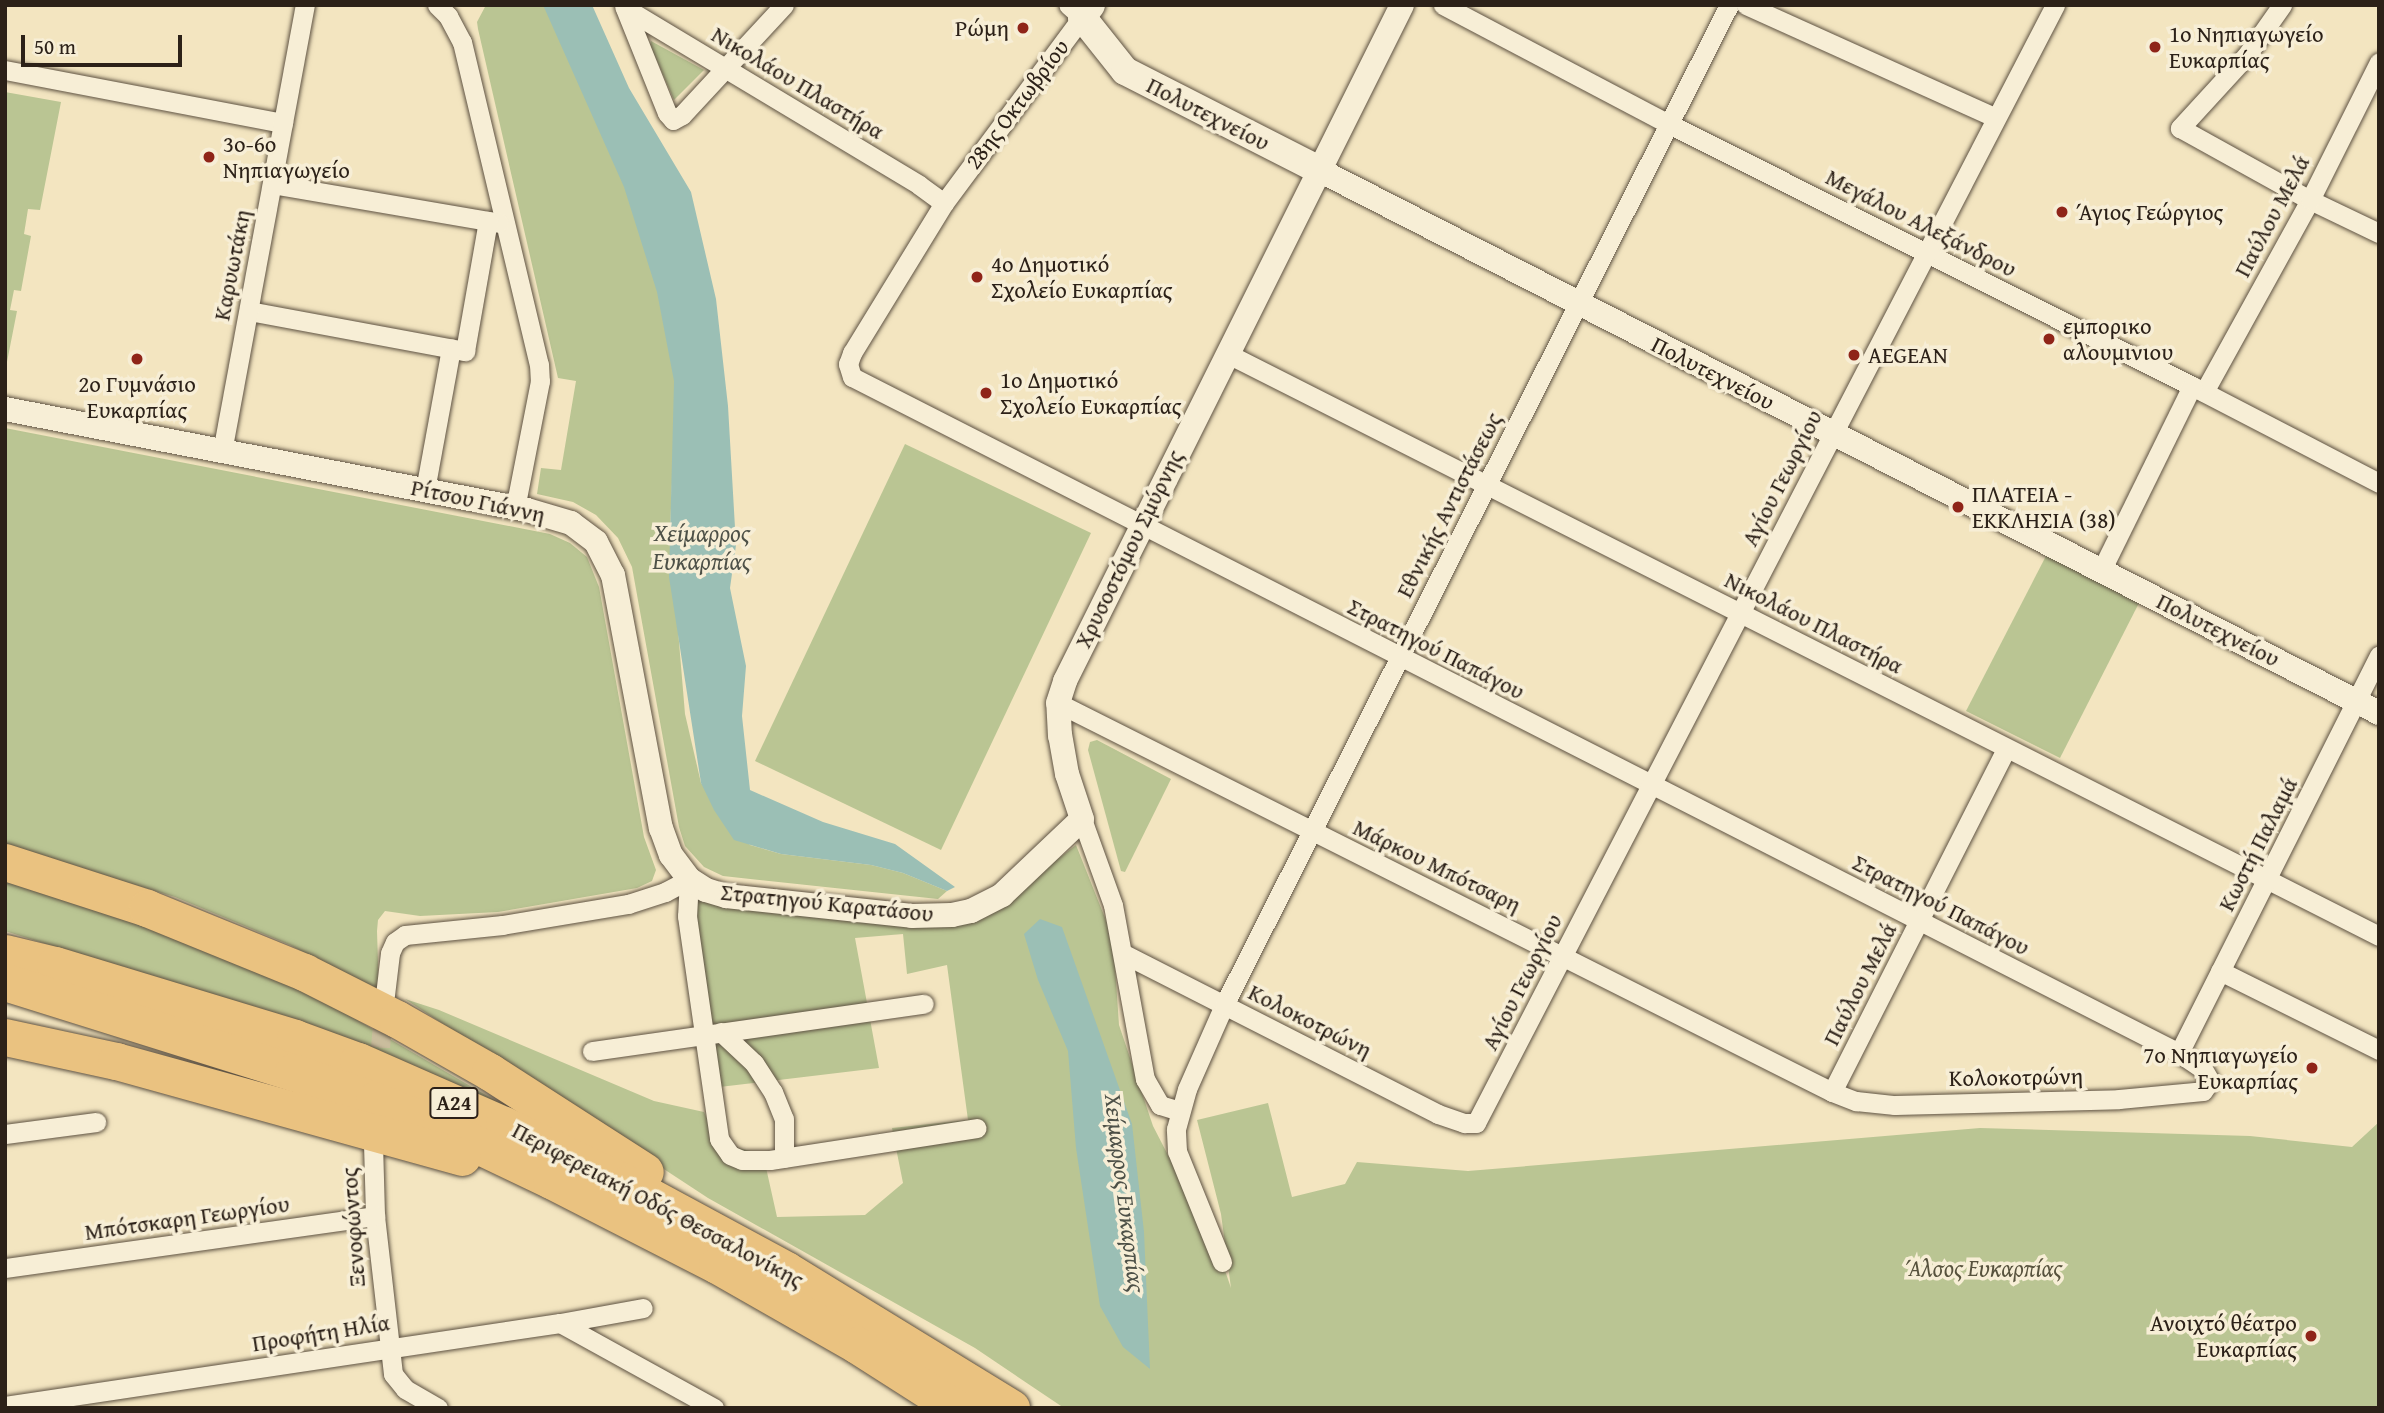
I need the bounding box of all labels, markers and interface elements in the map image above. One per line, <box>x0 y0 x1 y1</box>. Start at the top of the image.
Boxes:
place label: Ρώμη <box>955 14 1009 42</box>
marker: Ρώμη <box>1015 20 1031 36</box>
place label: 1ο Νηπιαγωγείο Ευκαρπίας <box>2169 20 2324 74</box>
scale bar <box>24 21 186 65</box>
street label: Νικολάου Πλαστήρα <box>707 21 889 145</box>
text: 50 m <box>34 31 76 62</box>
street label: 28ης Οκτωβρίου <box>959 34 1075 174</box>
marker: 1ο Νηπιαγωγείο Ευκαρπίας <box>2147 39 2163 55</box>
street label: Πολυτεχνείου <box>1142 71 1274 157</box>
place label: 3ο-6ο Νηπιαγωγείο <box>223 130 350 184</box>
marker: 3ο-6ο Νηπιαγωγείο <box>201 149 217 165</box>
street label: Παύλου Μελά <box>2228 150 2316 282</box>
street label: Μεγάλου Αλεξάνδρου <box>1821 163 2021 283</box>
place label: Άγιος Γεώργιος <box>2076 198 2223 226</box>
marker: Άγιος Γεώργιος <box>2054 204 2070 220</box>
street label: Καρυωτάκη <box>208 207 256 323</box>
place label: 4ο Δημοτικό Σχολείο Ευκαρπίας <box>991 250 1173 304</box>
marker: 4ο Δημοτικό Σχολείο Ευκαρπίας <box>969 269 985 285</box>
place label: εμπορικο αλουμινιου <box>2063 312 2173 366</box>
street label: Πολυτεχνείου <box>1647 330 1779 416</box>
marker: εμπορικο αλουμινιου <box>2041 331 2057 347</box>
place label: AEGEAN <box>1868 341 1948 369</box>
marker: AEGEAN <box>1846 347 1862 363</box>
marker: 2ο Γυμνάσιο Ευκαρπίας <box>129 351 145 367</box>
place label: 1ο Δημοτικό Σχολείο Ευκαρπίας <box>1000 366 1182 420</box>
place label: 2ο Γυμνάσιο Ευκαρπίας <box>78 370 196 424</box>
marker: 1ο Δημοτικό Σχολείο Ευκαρπίας <box>978 385 994 401</box>
street label: Αγίου Γεωργίου <box>1736 405 1828 551</box>
street label: Εθνικής Αντιστάσεως <box>1390 408 1508 602</box>
street label: Χρυσοστόμου Σμύρνης <box>1069 445 1189 653</box>
street label: Ρίτσου Γιάννη <box>409 473 547 529</box>
place label: ΠΛΑΤΕΙΑ - ΕΚΚΛΗΣΙΑ (38) <box>1972 480 2116 534</box>
marker: ΠΛΑΤΕΙΑ - ΕΚΚΛΗΣΙΑ (38) <box>1950 499 1966 515</box>
water label: Χείμαρρος Ευκαρπίας <box>653 519 751 575</box>
street label: Νικολάου Πλαστήρα <box>1720 566 1908 680</box>
street label: Πολυτεχνείου <box>2152 587 2284 673</box>
street label: Στρατηγού Παπάγου <box>1343 593 1529 705</box>
street label: Κωστή Παλαμά <box>2212 772 2304 916</box>
street label: Μάρκου Μπότσαρη <box>1349 813 1525 919</box>
street label: Στρατηγού Παπάγου <box>1848 849 2034 961</box>
street label: Στρατηγού Καρατάσου <box>719 878 935 928</box>
street label: Αγίου Γεωργίου <box>1476 909 1568 1055</box>
street label: Παύλου Μελά <box>1817 918 1903 1050</box>
street label: Κολοκοτρώνη <box>1244 978 1376 1064</box>
place label: 7ο Νηπιαγωγείο Ευκαρπίας <box>2143 1041 2298 1095</box>
marker: 7ο Νηπιαγωγείο Ευκαρπίας <box>2304 1060 2320 1076</box>
street label: Κολοκοτρώνη <box>1949 1062 2083 1092</box>
road number: Α24 <box>428 1086 480 1120</box>
water label: Χείμαρρος Ευκαρπίας <box>1098 1092 1152 1294</box>
street label: Περιφερειακή Οδός Θεσσαλονίκης <box>508 1116 808 1294</box>
street label: Ξενοφώντος <box>335 1166 371 1288</box>
street label: Μπότσκαρη Γεωργίου <box>83 1190 291 1246</box>
park label: Άλσος Ευκαρπίας <box>1905 1254 2063 1282</box>
street label: Προφήτη Ηλία <box>250 1308 392 1358</box>
place label: Ανοιχτό θέατρο Ευκαρπίας <box>2150 1309 2297 1363</box>
marker: Ανοιχτό θέατρο Ευκαρπίας <box>2303 1328 2319 1344</box>

